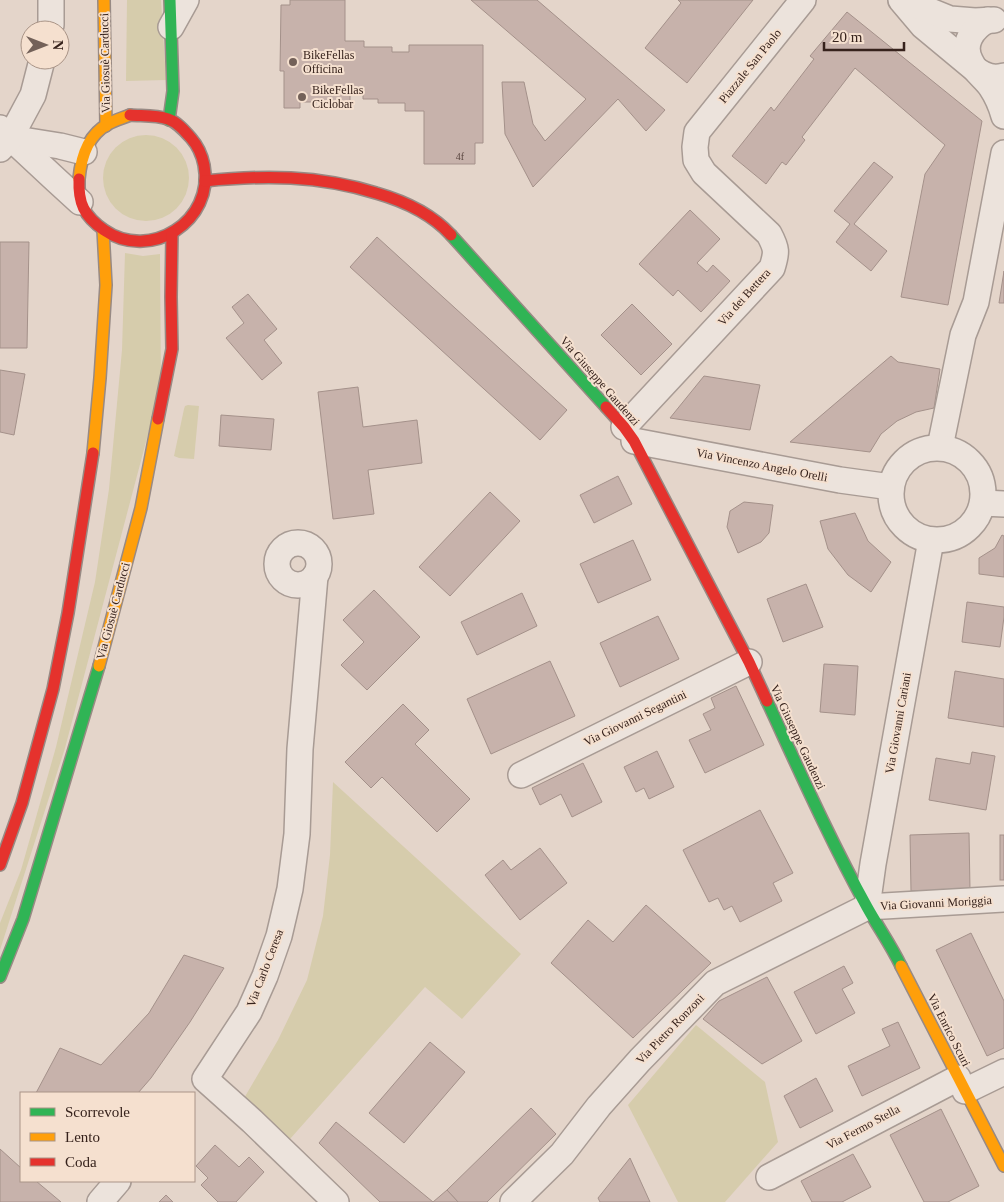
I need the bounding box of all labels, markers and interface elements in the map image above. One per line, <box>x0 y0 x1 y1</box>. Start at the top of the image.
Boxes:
street label: Via Giosuè Carducci <box>97 12 113 113</box>
north arrow <box>20 20 70 70</box>
scale bar <box>824 20 904 52</box>
street label: Piazzale San Paolo <box>716 26 784 106</box>
text: 20 m <box>832 29 863 45</box>
text: N <box>50 40 65 50</box>
place label: BikeFellas Officina <box>303 48 355 76</box>
marker: BikeFellas Officina <box>287 56 299 68</box>
place label: BikeFellas Ciclobar <box>312 83 364 111</box>
marker: BikeFellas Ciclobar <box>296 91 308 103</box>
house number: 4f <box>456 151 465 162</box>
street label: Via dei Bettera <box>715 265 774 328</box>
street label: Via Giuseppe Gaudenzi <box>557 333 643 429</box>
street label: Via Vincenzo Angelo Orelli <box>695 445 829 485</box>
street label: Via Giosuè Carducci <box>93 560 133 661</box>
street label: Via Giovanni Cariani <box>882 671 914 775</box>
street label: Via Giuseppe Gaudenzi <box>768 682 829 792</box>
street label: Via Giovanni Segantini <box>581 687 689 749</box>
street label: Via Giovanni Moriggia <box>880 893 993 913</box>
street label: Via Carlo Ceresa <box>244 927 286 1009</box>
street label: Via Pietro Ronzoni <box>633 991 707 1067</box>
street label: Via Enrico Scuri <box>925 991 974 1069</box>
legend <box>20 1092 195 1182</box>
street label: Via Fermo Stella <box>824 1101 903 1152</box>
text: Scorrevole <box>65 1104 130 1120</box>
text: Lento <box>65 1129 100 1145</box>
text: Coda <box>65 1154 97 1170</box>

